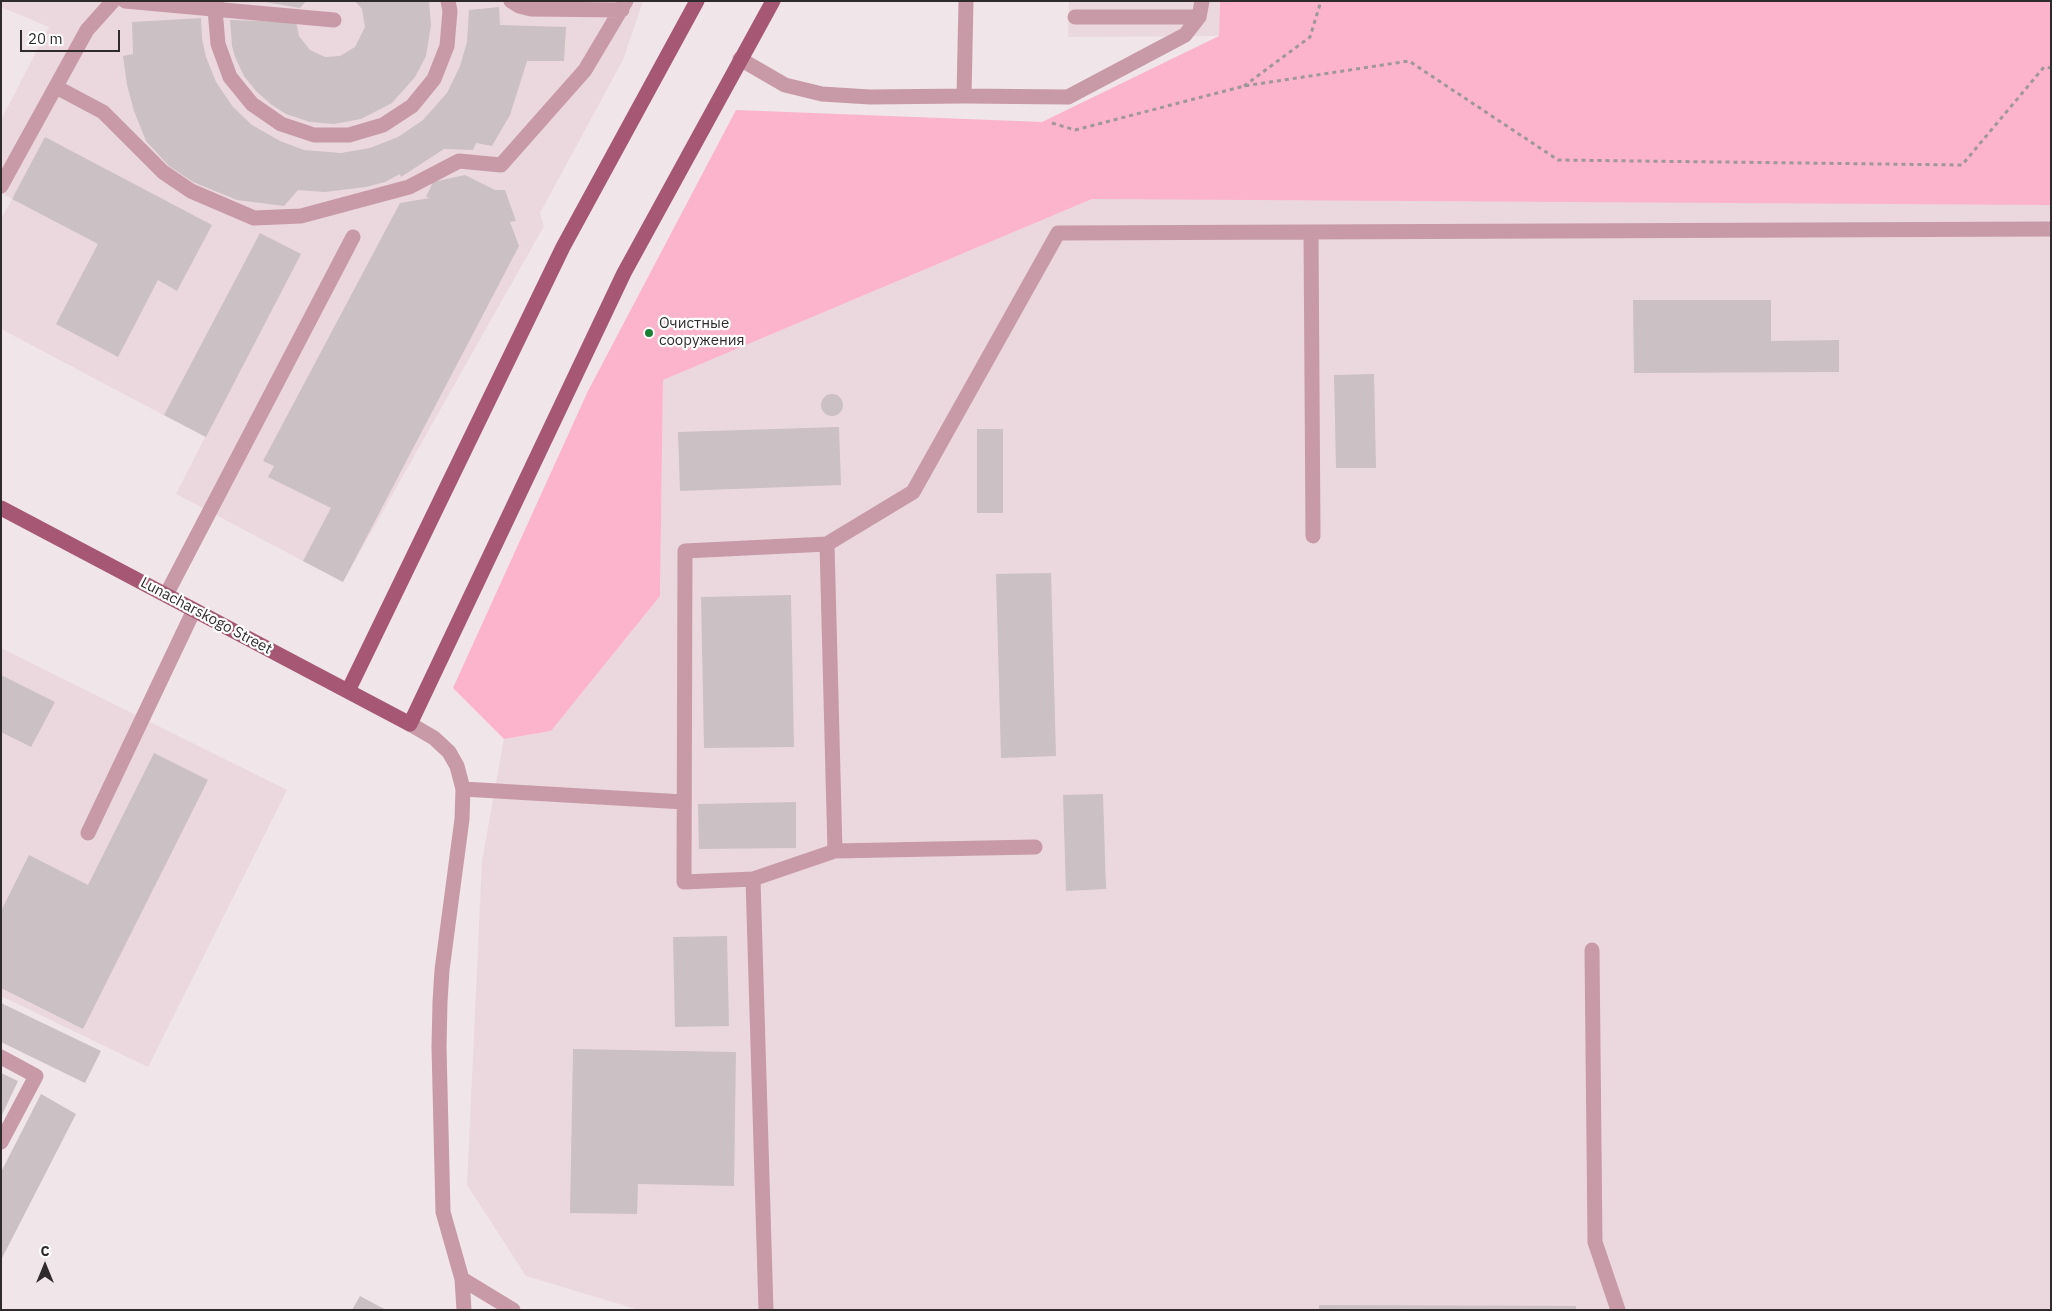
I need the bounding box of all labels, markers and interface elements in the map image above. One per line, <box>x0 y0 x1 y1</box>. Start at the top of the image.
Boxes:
scale bar <box>22 20 122 52</box>
text: 20 m <box>28 29 63 48</box>
place label: Очистные сооружения <box>659 315 745 350</box>
marker: Очистные сооружения <box>643 327 655 339</box>
street label: Lunacharskogo Street <box>137 574 275 658</box>
north arrow <box>20 1241 70 1291</box>
text: С <box>40 1242 50 1260</box>

